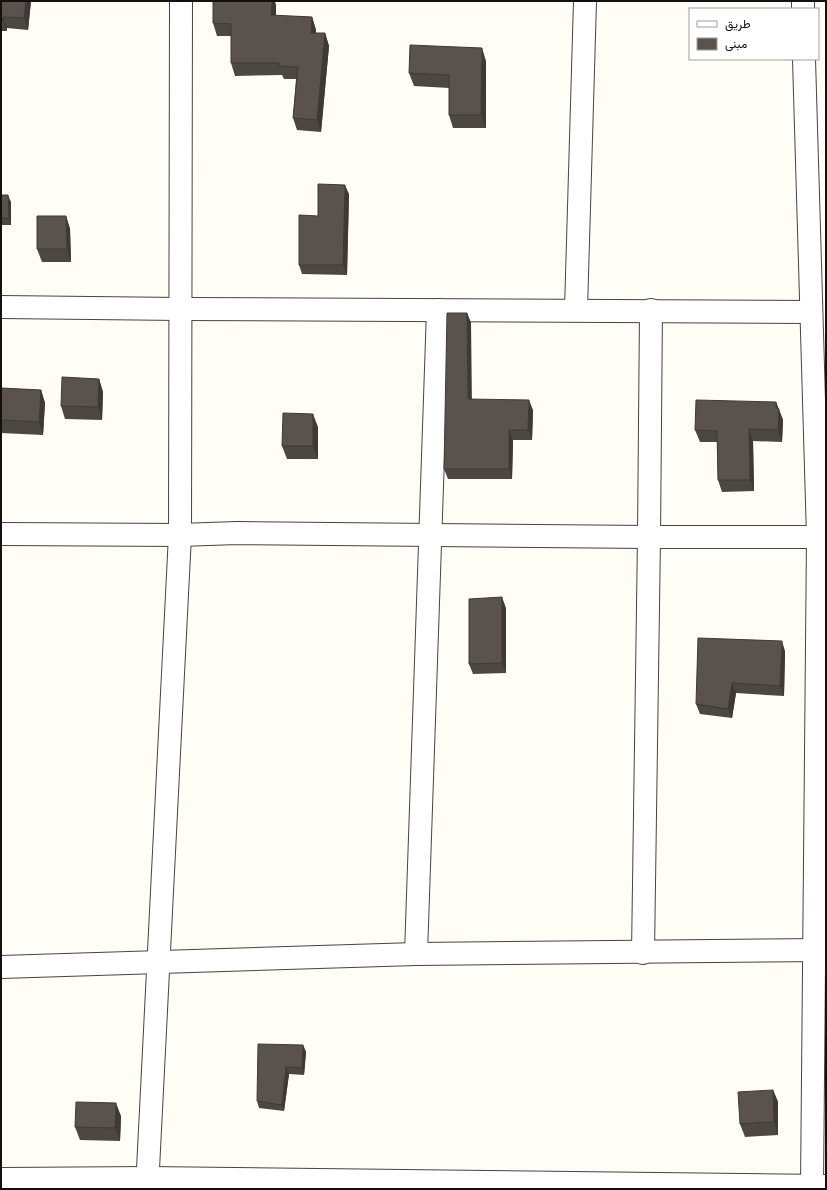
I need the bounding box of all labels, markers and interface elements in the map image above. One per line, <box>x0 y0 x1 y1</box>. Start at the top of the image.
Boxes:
legend <box>689 8 819 60</box>
text: طريق <box>725 16 751 32</box>
text: مبنى <box>725 36 747 52</box>

